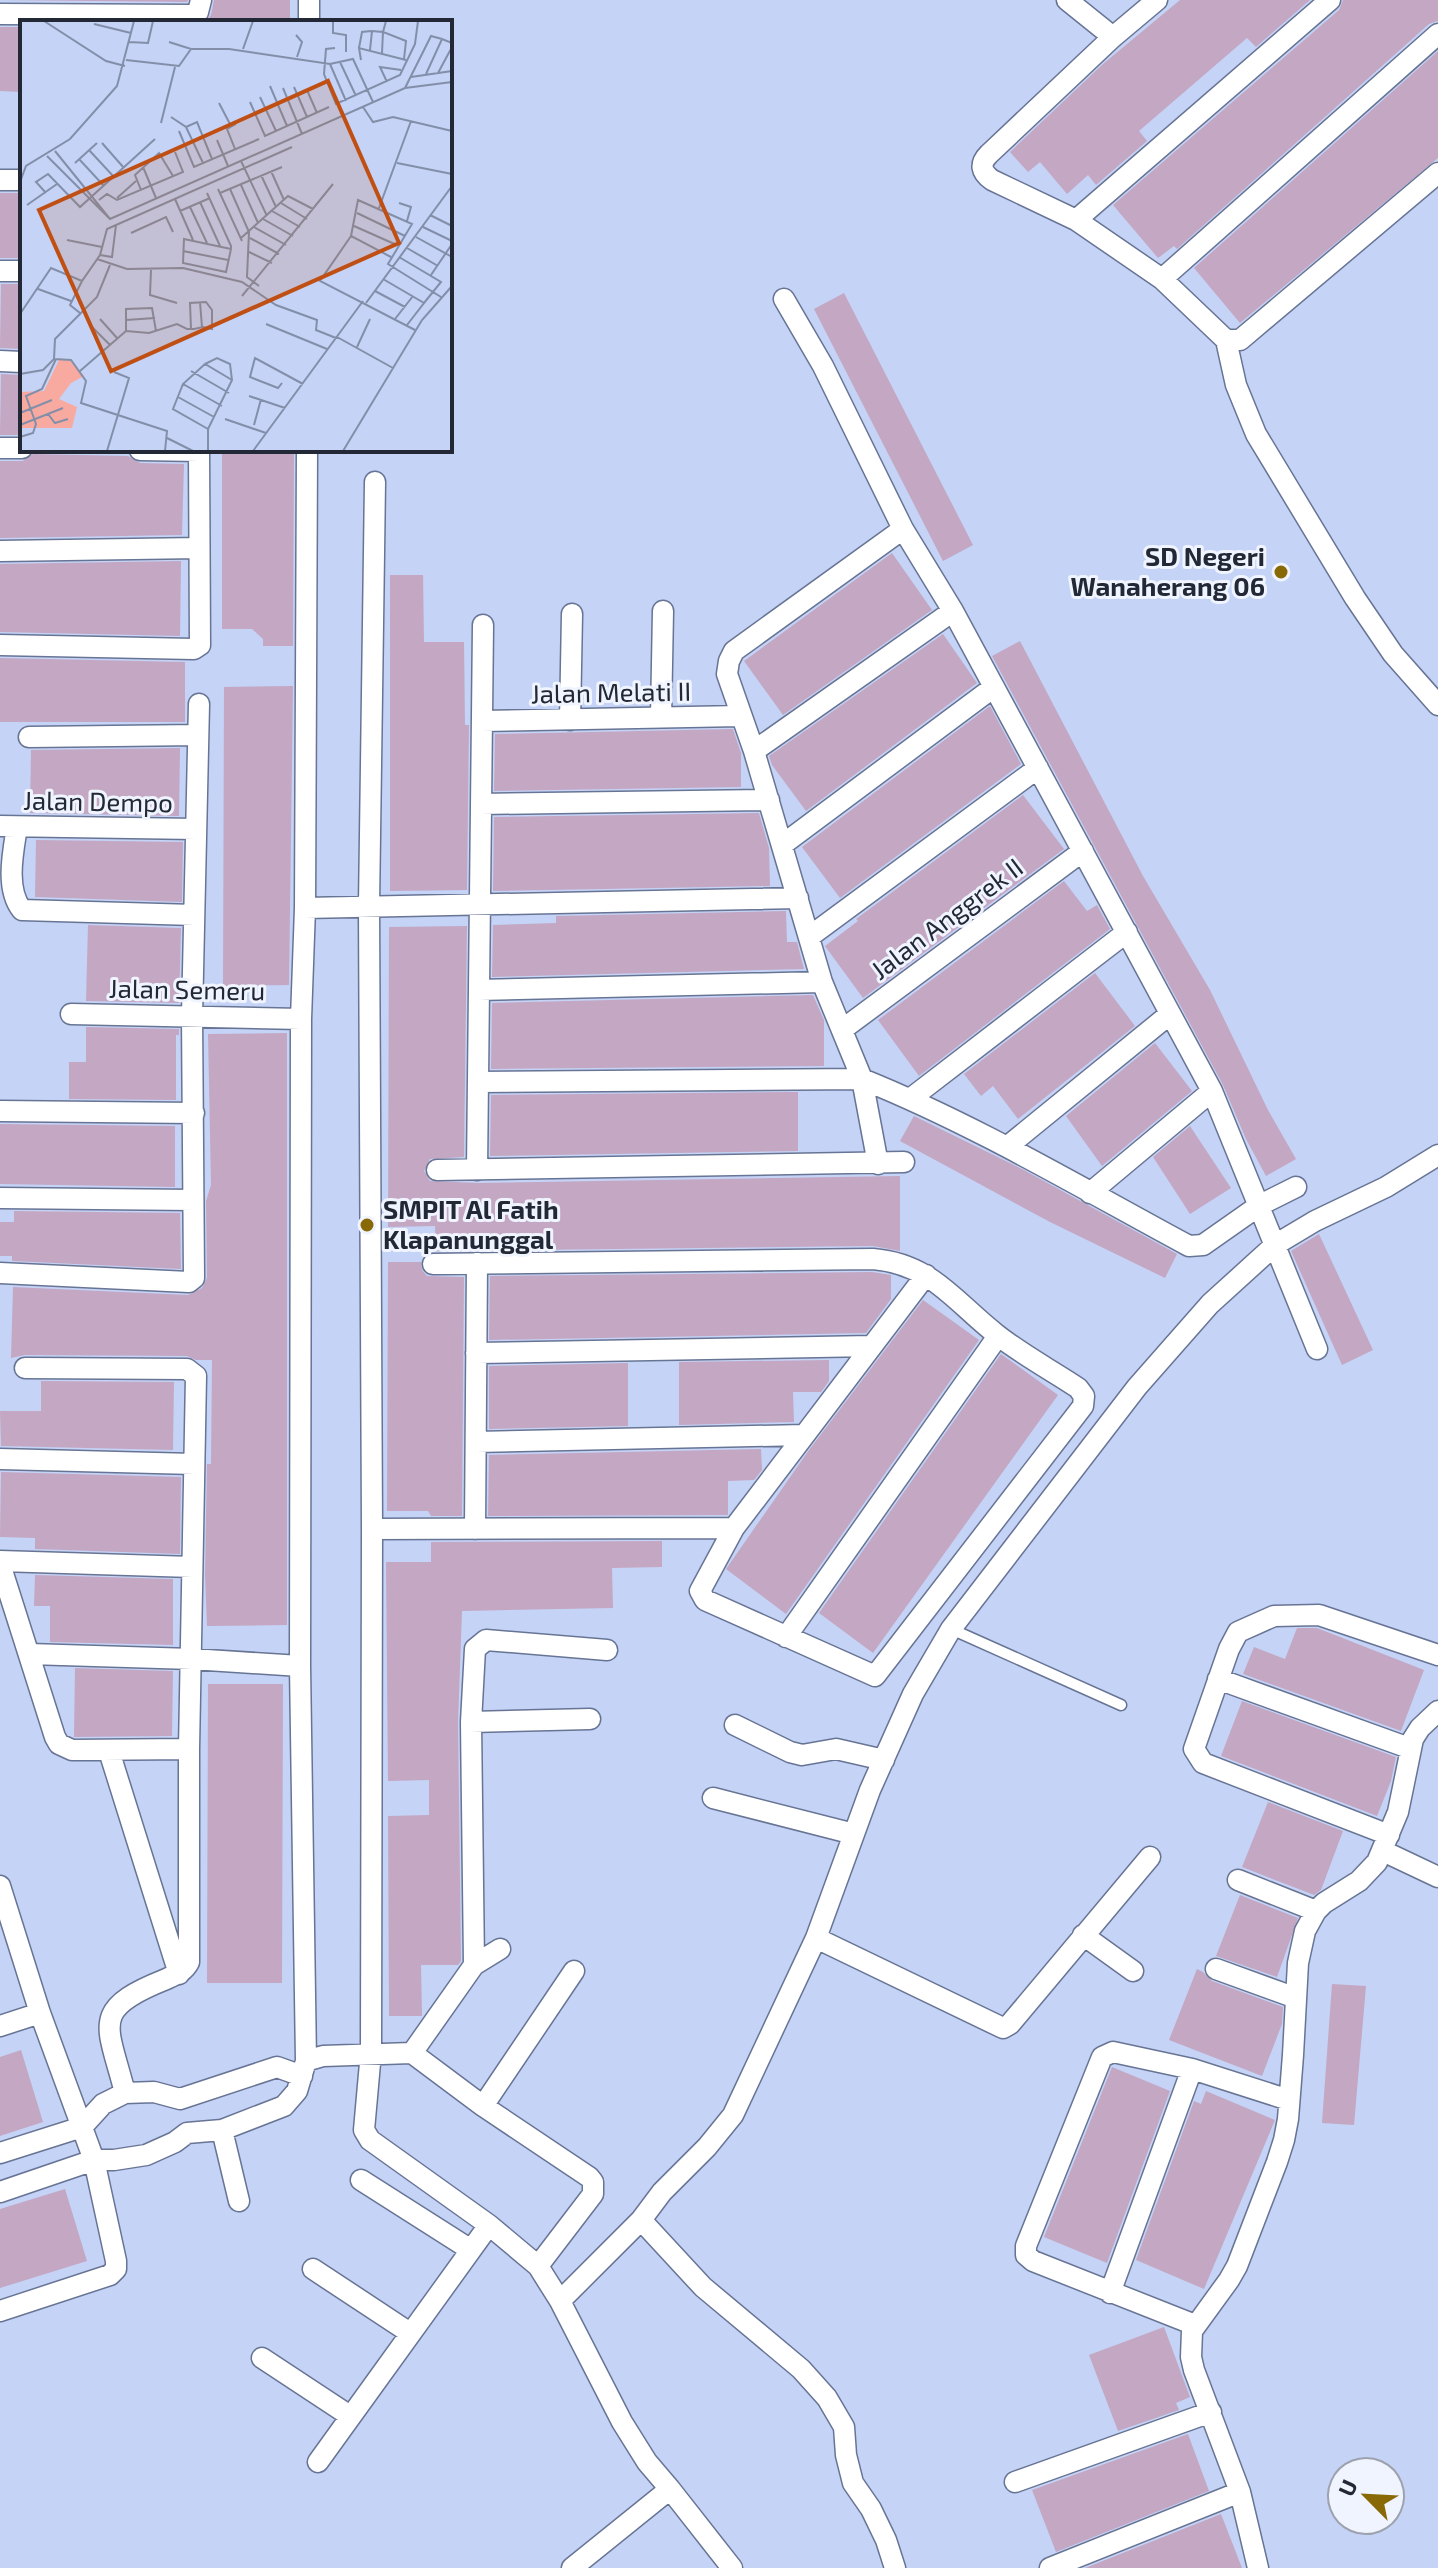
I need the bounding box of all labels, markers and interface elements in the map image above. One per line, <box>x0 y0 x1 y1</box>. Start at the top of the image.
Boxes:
inset map <box>20 20 452 452</box>
place label: SD Negeri Wanaherang 06 <box>1070 540 1265 601</box>
marker: SD Negeri Wanaherang 06 <box>1272 563 1290 581</box>
street label: Jalan Melati II <box>530 675 692 708</box>
street label: Jalan Dempo <box>23 784 173 817</box>
street label: Jalan Anggrek II <box>864 851 1028 985</box>
street label: Jalan Semeru <box>108 972 266 1005</box>
place label: SMPIT Al Fatih Klapanunggal <box>383 1193 559 1254</box>
marker: SMPIT Al Fatih Klapanunggal <box>358 1216 376 1234</box>
north arrow <box>1326 2456 1406 2536</box>
text: U <box>1332 2475 1362 2500</box>

